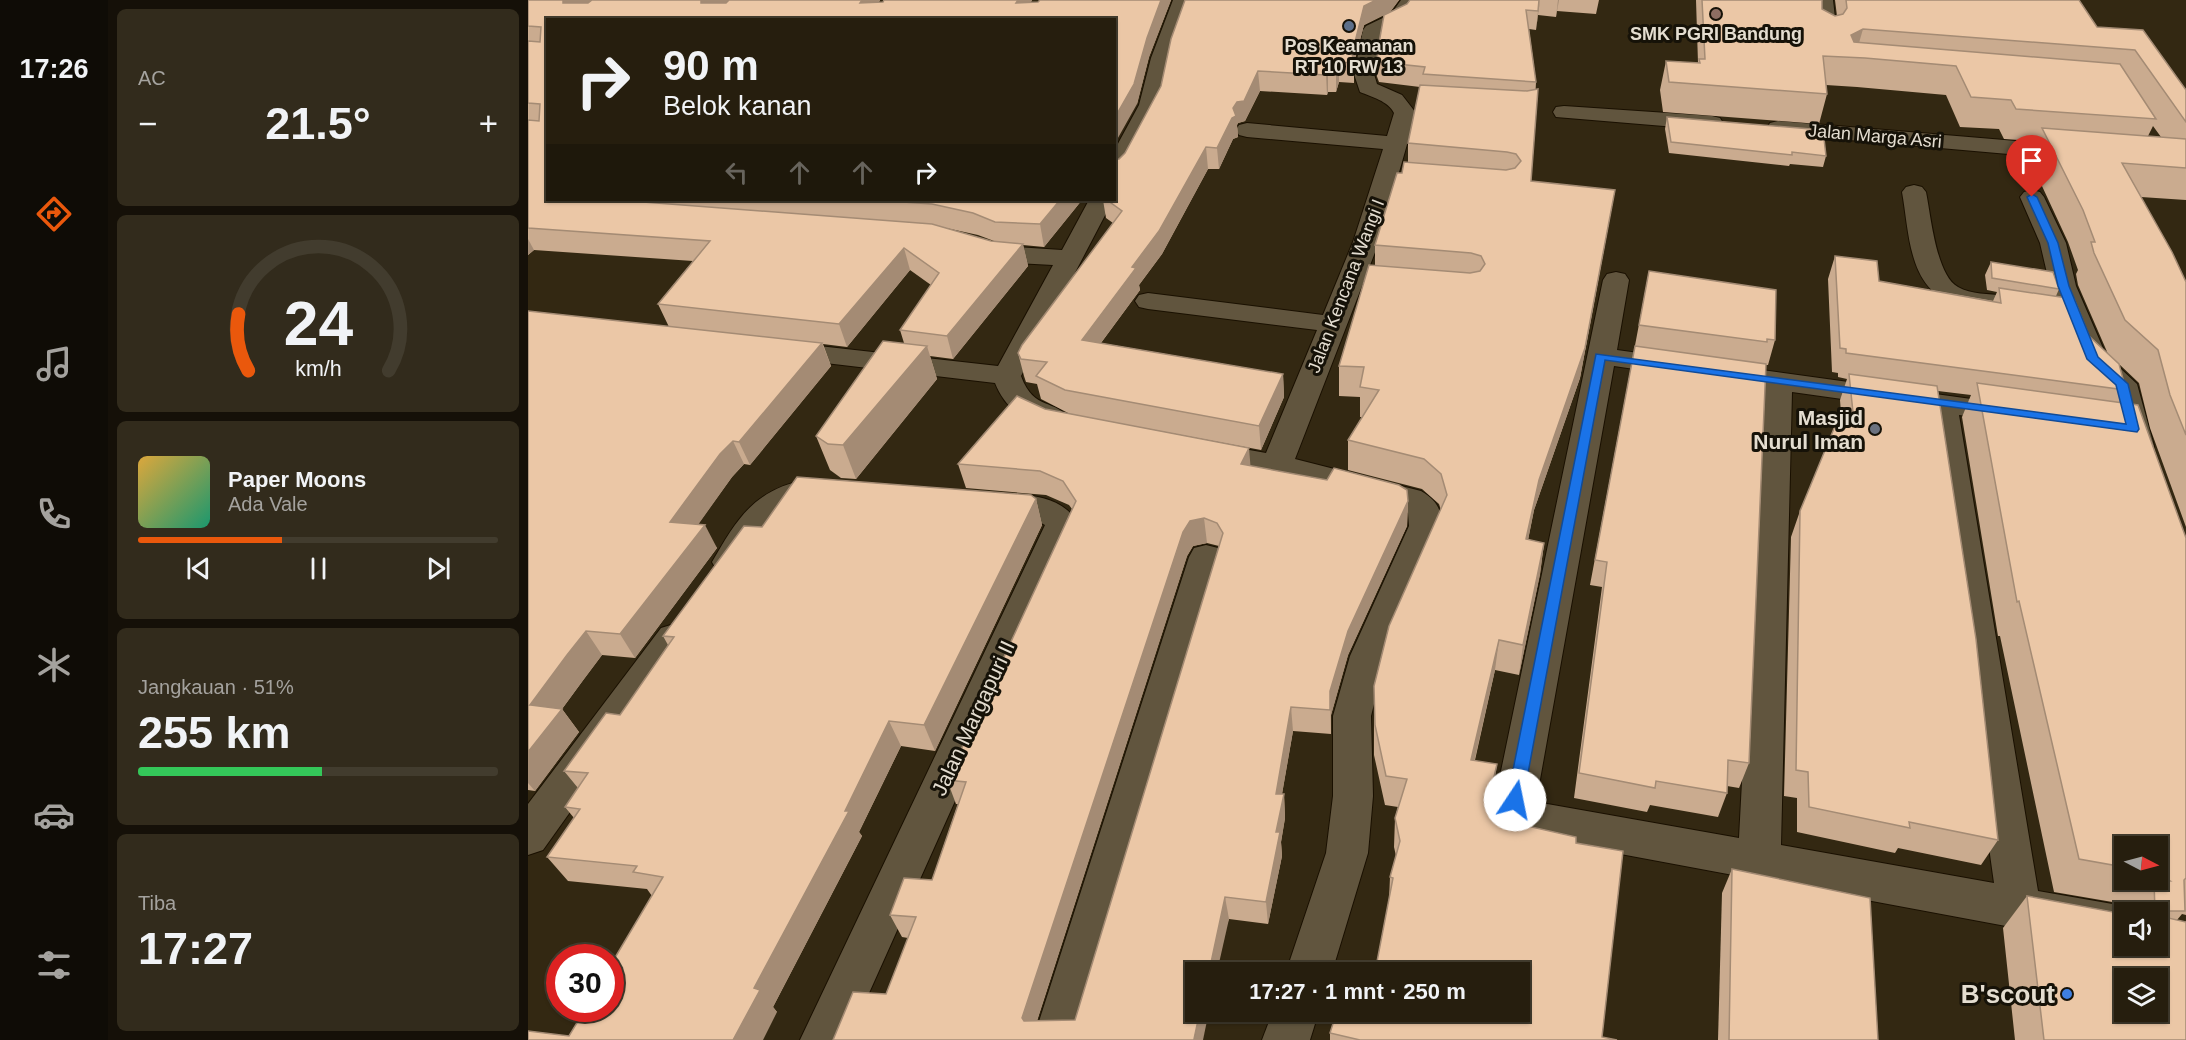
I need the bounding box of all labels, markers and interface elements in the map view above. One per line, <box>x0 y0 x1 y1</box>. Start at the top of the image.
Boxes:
marker: SMK PGRI Bandung <box>1709 7 1723 21</box>
marker: Pos Keamanan RT 10 RW 13 <box>1342 19 1356 33</box>
place label: SMK PGRI Bandung <box>1630 24 1802 44</box>
place label: Pos Keamanan RT 10 RW 13 <box>1284 36 1414 77</box>
icon: right <box>564 42 642 120</box>
text: 90 m <box>663 42 759 89</box>
text: 17:26 <box>19 54 89 84</box>
text: AC <box>138 67 166 89</box>
text: Belok kanan <box>663 91 812 121</box>
text: 21.5° <box>265 98 371 149</box>
text: − <box>138 105 157 142</box>
text: + <box>479 105 498 142</box>
street label: Jalan Marga Asri <box>1807 120 1943 152</box>
pin <box>2006 135 2057 197</box>
icon: arrive <box>2015 144 2048 177</box>
icon: left <box>720 156 753 189</box>
icon: ahead <box>783 156 816 189</box>
icon: ahead <box>846 156 879 189</box>
icon: right <box>909 156 942 189</box>
icon: directions <box>33 193 75 235</box>
street label: Jalan Kencana Wangi I <box>1304 196 1388 376</box>
text: 24 <box>283 289 353 358</box>
icon: music <box>33 343 75 385</box>
text: km/h <box>295 357 341 381</box>
place label: Masjid Nurul Iman <box>1753 406 1863 453</box>
marker: Masjid Nurul Iman <box>1868 422 1882 436</box>
text: Paper Moons <box>228 467 366 492</box>
icon: phone <box>33 493 75 535</box>
text: Ada Vale <box>228 493 308 515</box>
icon: previous <box>182 552 215 585</box>
icon: pause <box>302 552 335 585</box>
icon: next <box>422 552 455 585</box>
street label: Jalan Margapuri II <box>927 637 1019 799</box>
icon: climate <box>33 644 75 686</box>
text: Jangkauan · 51% <box>138 676 294 698</box>
text: 255 km <box>138 707 291 758</box>
position arrow <box>1483 768 1547 832</box>
icon: car <box>33 794 75 836</box>
north arrow <box>2114 836 2168 890</box>
map controls <box>2114 836 2168 1022</box>
text: Tiba <box>138 892 176 914</box>
button: sound <box>2114 902 2168 956</box>
text: 17:27 <box>138 923 253 974</box>
icon: filters <box>33 944 75 986</box>
speed limit sign: 30 <box>546 944 624 1022</box>
button: layers <box>2114 968 2168 1022</box>
text: 17:27 · 1 mnt · 250 m <box>1249 979 1466 1004</box>
place label: B'scout <box>1961 979 2055 1009</box>
marker: B'scout <box>2060 987 2074 1001</box>

